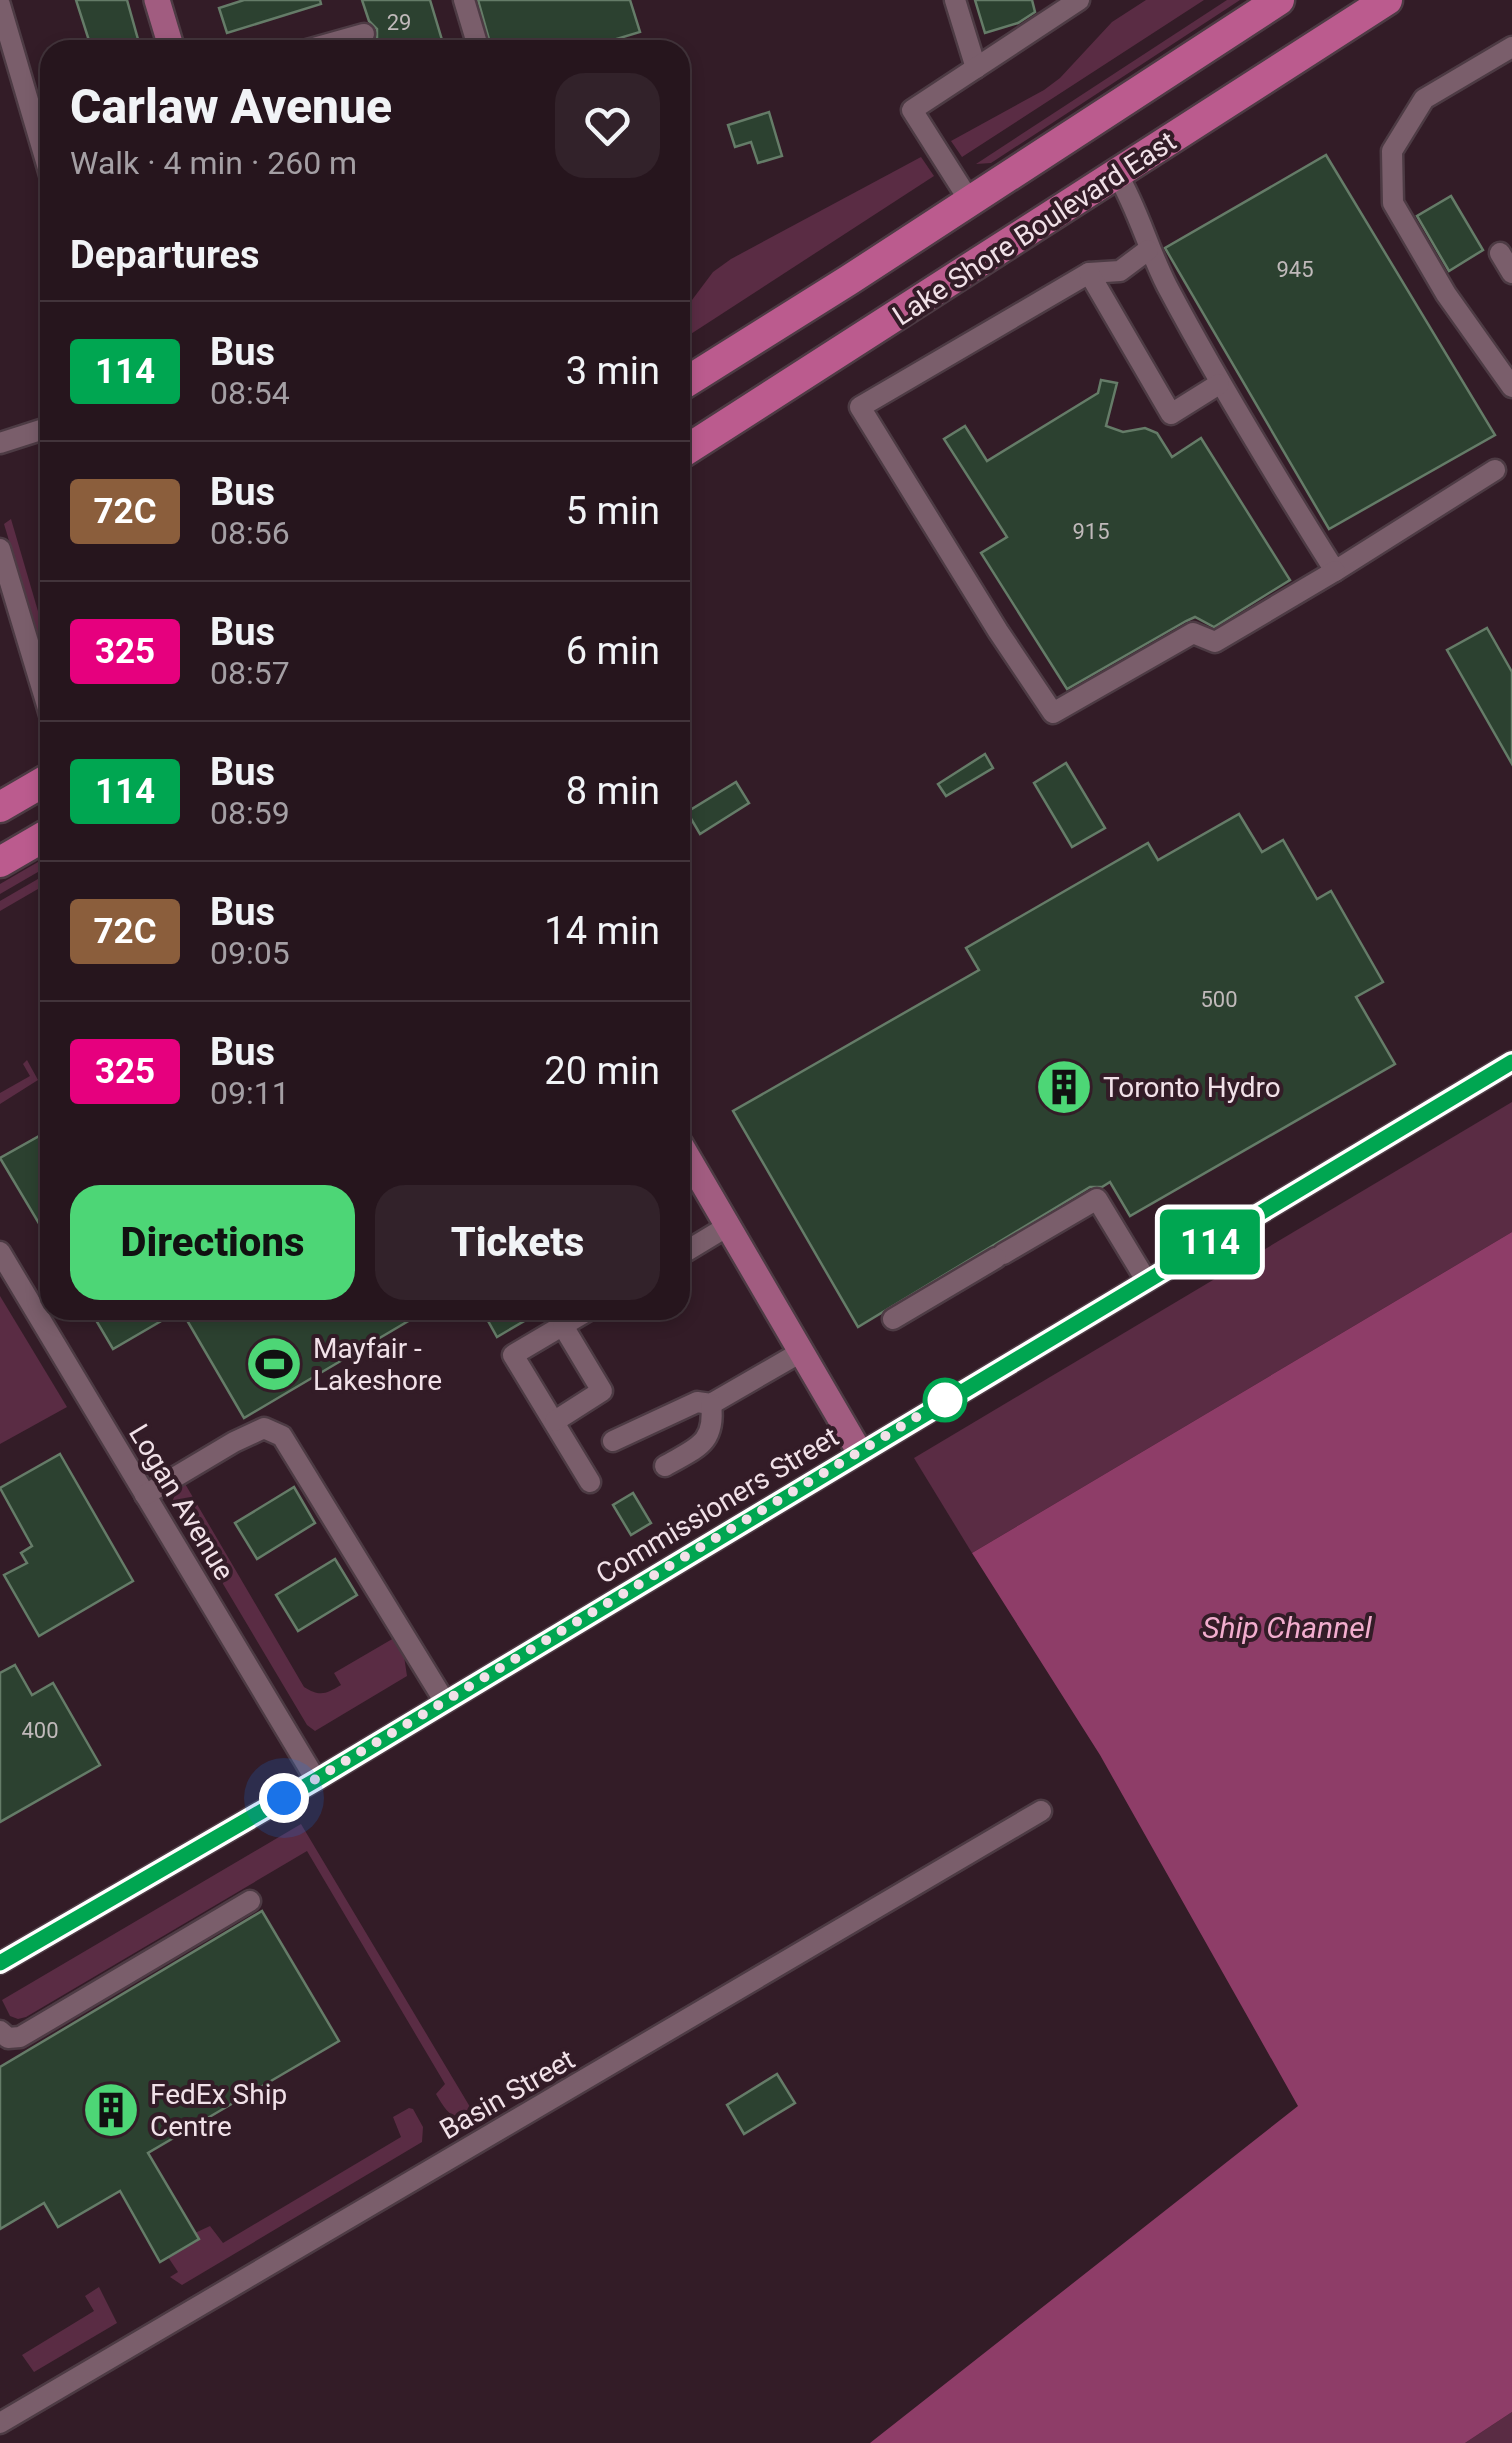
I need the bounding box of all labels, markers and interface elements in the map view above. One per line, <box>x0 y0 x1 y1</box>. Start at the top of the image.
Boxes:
house number: 29 <box>387 10 411 35</box>
button: heart <box>555 73 660 178</box>
text: Carlaw Avenue <box>70 78 392 135</box>
street label: Lake Shore Boulevard East <box>887 125 1182 332</box>
text: Walk · 4 min · 260 m <box>70 144 357 182</box>
text: Departures <box>70 233 260 277</box>
house number: 945 <box>1276 257 1314 282</box>
text: Bus <box>210 330 275 374</box>
text: 3 min <box>566 349 660 393</box>
text: 114 <box>95 351 155 392</box>
text: 08:54 <box>210 374 290 412</box>
text: Bus <box>210 470 275 514</box>
text: 5 min <box>566 489 660 533</box>
text: 72C <box>93 491 157 532</box>
text: 08:56 <box>210 514 290 552</box>
house number: 915 <box>1072 519 1110 544</box>
text: Bus <box>210 610 275 654</box>
text: 6 min <box>566 629 660 673</box>
text: 325 <box>95 631 155 672</box>
text: 08:57 <box>210 654 290 692</box>
text: Bus <box>210 750 275 794</box>
text: 8 min <box>566 769 660 813</box>
text: 114 <box>95 771 155 812</box>
text: 08:59 <box>210 794 290 832</box>
text: Bus <box>210 890 275 934</box>
text: 14 min <box>544 909 660 953</box>
text: 72C <box>93 911 157 952</box>
text: 09:05 <box>210 934 290 972</box>
house number: 500 <box>1200 987 1238 1012</box>
text: Bus <box>210 1030 275 1074</box>
text: 20 min <box>544 1049 660 1093</box>
text: 325 <box>95 1051 155 1092</box>
building icon: Toronto Hydro <box>1034 1057 1094 1117</box>
place label: Toronto Hydro <box>1103 1071 1281 1104</box>
text: 09:11 <box>210 1074 290 1112</box>
button: Directions <box>70 1185 355 1300</box>
button: Tickets <box>375 1185 660 1300</box>
line badge: 114 <box>1152 1210 1268 1274</box>
text: 114 <box>1180 1222 1240 1263</box>
place label: Mayfair - Lakeshore <box>313 1332 442 1397</box>
sports icon: Mayfair - Lakeshore <box>244 1334 304 1394</box>
unlabelled marker <box>924 1379 966 1421</box>
street label: Logan Avenue <box>122 1418 241 1586</box>
street label: Commissioners Street <box>590 1420 844 1591</box>
water label: Ship Channel <box>1202 1610 1373 1645</box>
house number: 400 <box>21 1718 59 1743</box>
your location <box>259 1773 309 1823</box>
street label: Basin Street <box>434 2043 581 2146</box>
place label: FedEx Ship Centre <box>150 2078 287 2143</box>
building icon: FedEx Ship Centre <box>81 2080 141 2140</box>

